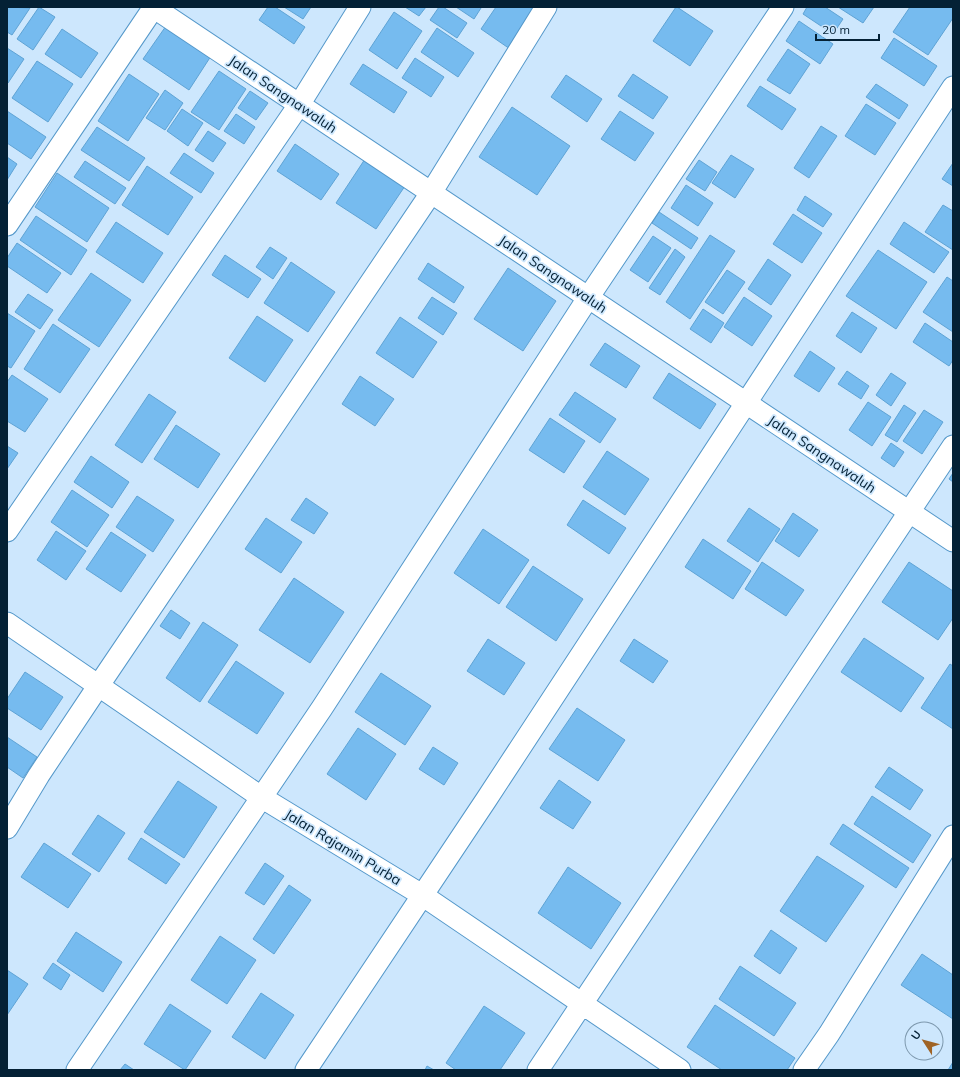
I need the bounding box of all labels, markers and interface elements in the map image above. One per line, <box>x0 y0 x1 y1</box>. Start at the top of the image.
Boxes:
scale bar <box>816 16 879 42</box>
text: 20 m <box>822 22 850 37</box>
street label: Jalan Sangnawaluh <box>225 51 341 137</box>
street label: Jalan Sangnawaluh <box>495 231 611 317</box>
street label: Jalan Sangnawaluh <box>764 411 880 497</box>
street label: Jalan Rajamin Purba <box>281 805 405 889</box>
north arrow <box>904 1021 944 1061</box>
text: U <box>908 1028 924 1043</box>

